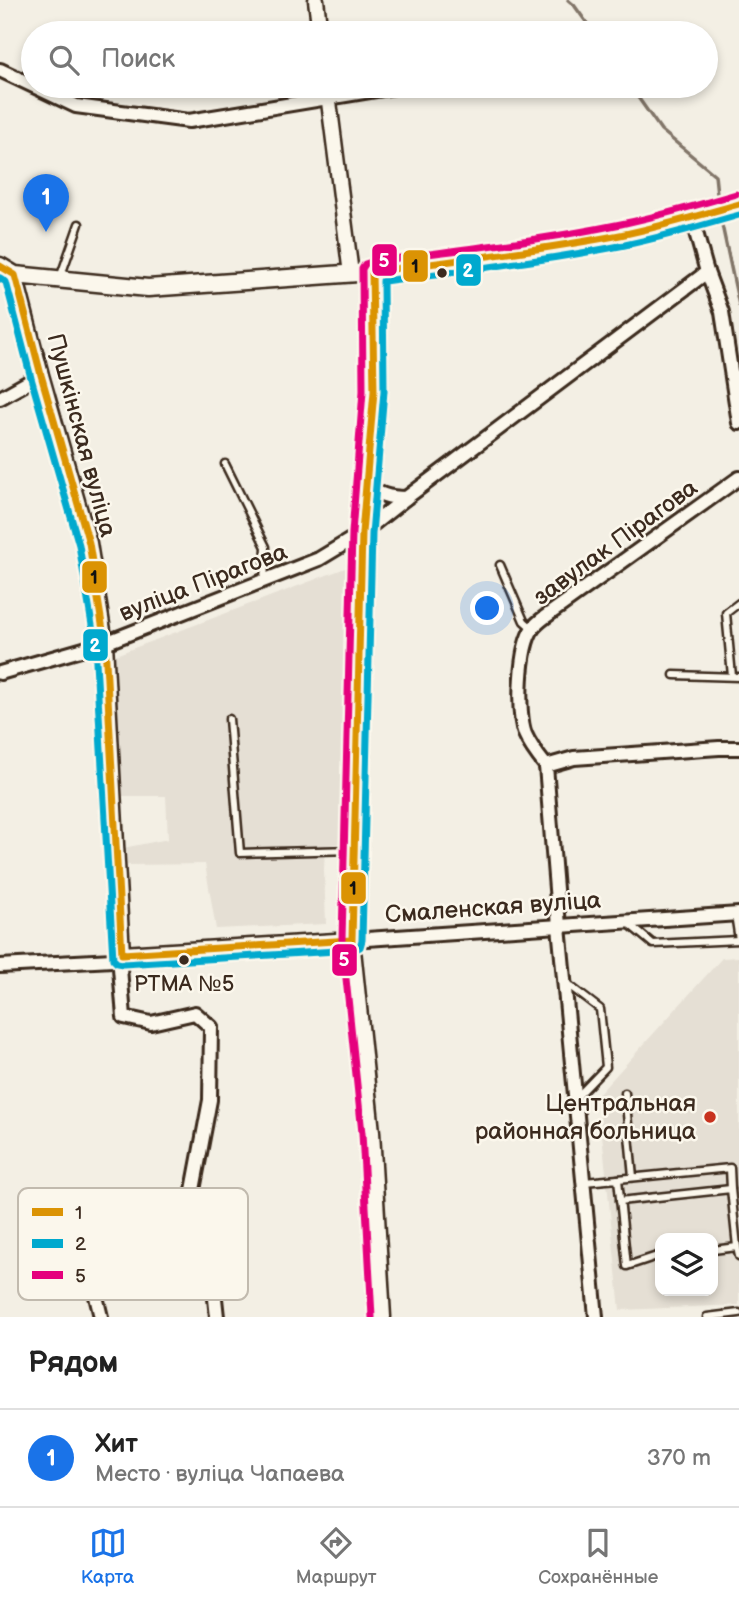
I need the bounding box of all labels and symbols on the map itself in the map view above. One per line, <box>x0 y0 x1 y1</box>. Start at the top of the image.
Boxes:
pin: 1 <box>23 174 69 232</box>
line badge: 5 <box>371 243 398 277</box>
line badge: 1 <box>402 249 429 283</box>
text: 5 <box>379 250 390 273</box>
line badge: 2 <box>455 253 482 287</box>
text: 1 <box>411 256 419 279</box>
text: 2 <box>462 260 474 283</box>
unlabelled marker <box>435 266 449 280</box>
street label: Пушкінская вуліца <box>40 330 123 540</box>
street label: завулак Пірагова <box>527 473 703 612</box>
street label: вуліца Пірагова <box>115 537 291 628</box>
line badge: 1 <box>81 560 108 594</box>
text: 1 <box>90 567 98 590</box>
your location <box>470 591 504 625</box>
line badge: 2 <box>82 628 109 662</box>
text: 2 <box>89 635 101 658</box>
line badge: 1 <box>340 871 367 905</box>
text: 1 <box>349 878 357 901</box>
street label: Смаленская вуліца <box>384 885 602 930</box>
line badge: 5 <box>331 943 358 977</box>
text: 5 <box>339 949 350 972</box>
marker: РТМА №5 <box>177 953 191 967</box>
place label: РТМА №5 <box>134 971 234 998</box>
place label: Центральная районная больница <box>475 1089 696 1146</box>
marker: Центральная районная больница <box>702 1109 718 1125</box>
legend <box>18 1188 248 1300</box>
text: 1 <box>75 1202 82 1225</box>
text: 2 <box>75 1233 87 1256</box>
text: 5 <box>75 1265 86 1288</box>

